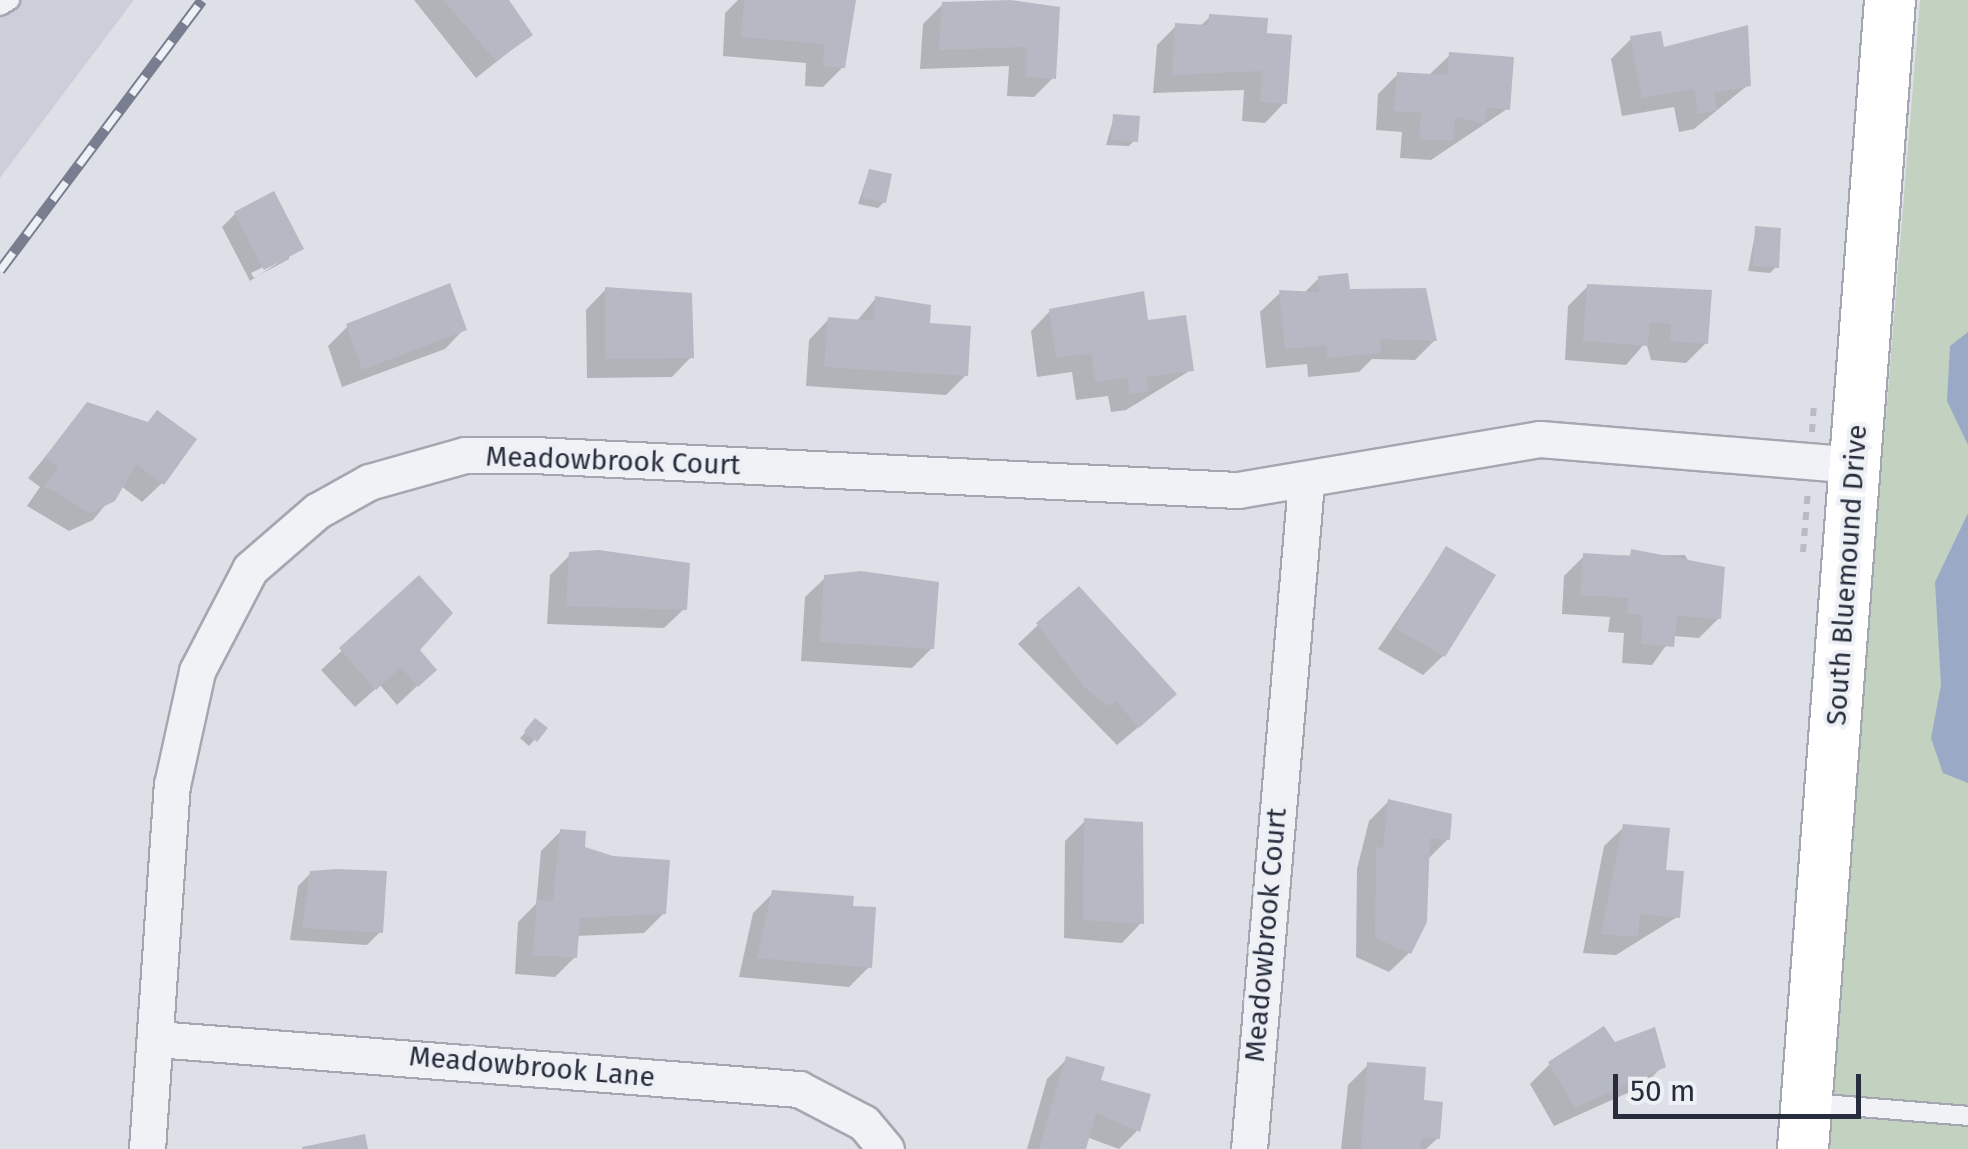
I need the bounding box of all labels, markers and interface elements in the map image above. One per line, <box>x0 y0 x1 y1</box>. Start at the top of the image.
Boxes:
street label: South Bluemound Drive <box>1820 423 1874 727</box>
street label: Meadowbrook Court <box>485 440 741 482</box>
street label: Meadowbrook Court <box>1238 807 1294 1063</box>
street label: Meadowbrook Lane <box>408 1040 656 1094</box>
scale bar <box>1618 1054 1866 1116</box>
text: 50 m <box>1630 1073 1695 1109</box>

